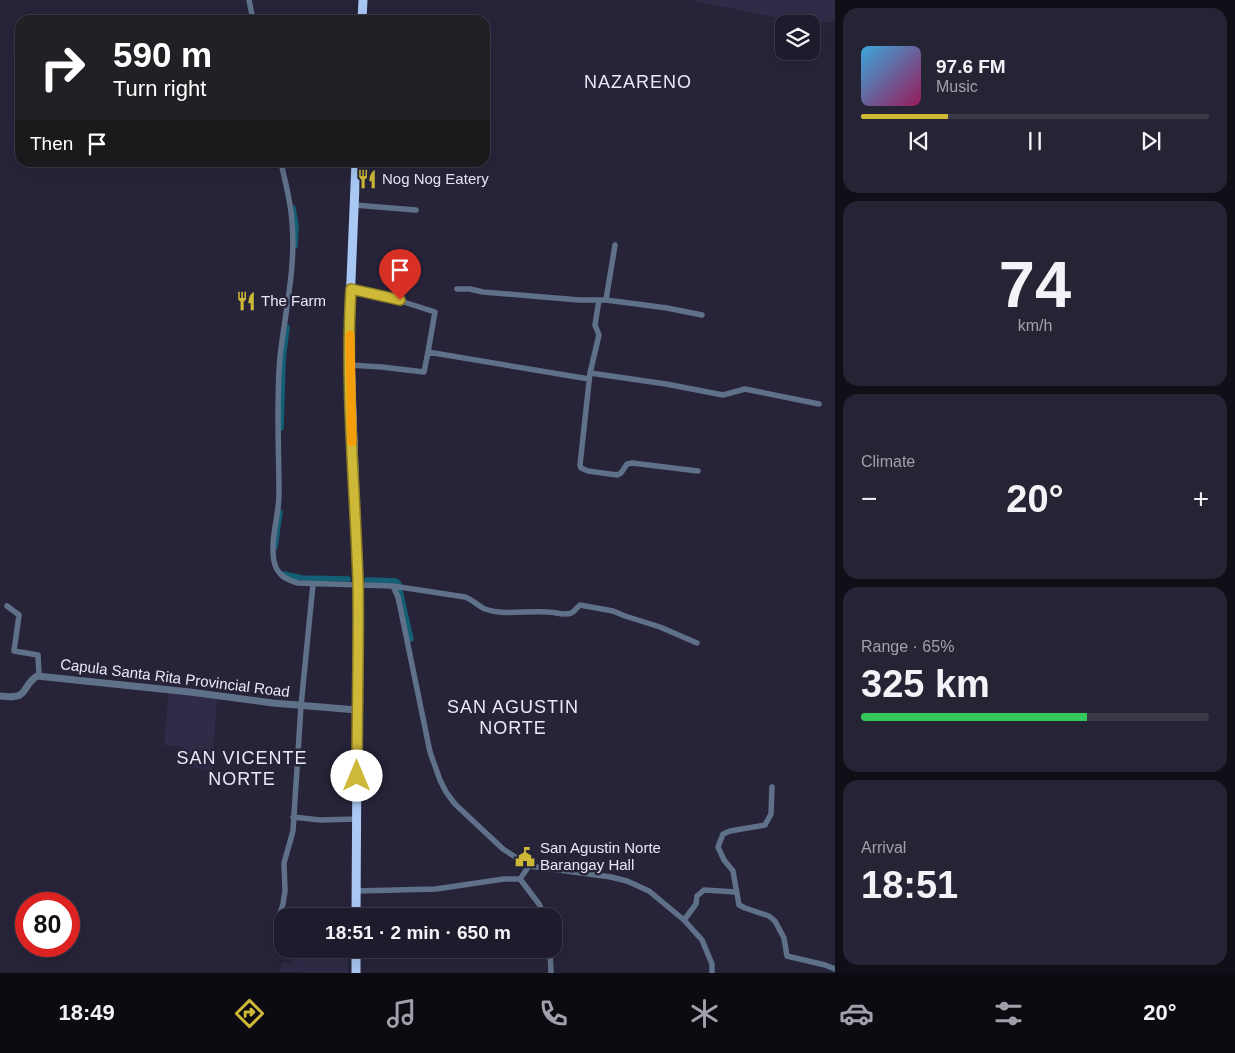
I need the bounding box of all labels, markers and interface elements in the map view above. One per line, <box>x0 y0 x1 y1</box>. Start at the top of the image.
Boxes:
map controls <box>775 15 820 60</box>
button: layers <box>775 15 820 60</box>
icon: right <box>30 35 95 100</box>
text: 590 m <box>113 35 212 74</box>
text: 97.6 FM <box>936 56 1006 77</box>
district label: NAZARENO <box>584 72 692 92</box>
text: Turn right <box>113 76 206 101</box>
text: Music <box>936 78 978 95</box>
icon: previous <box>905 127 933 155</box>
icon: pause <box>1021 127 1049 155</box>
icon: next <box>1137 127 1165 155</box>
icon: arrive <box>83 130 111 158</box>
text: Then <box>30 133 73 154</box>
restaurant icon: Nog Nog Eatery <box>356 168 378 190</box>
place label: Nog Nog Eatery <box>382 170 489 187</box>
text: 74 <box>999 248 1071 321</box>
pin <box>379 249 421 300</box>
icon: arrive <box>386 256 414 284</box>
restaurant icon: The Farm <box>235 290 257 312</box>
place label: The Farm <box>261 292 326 309</box>
text: km/h <box>1018 317 1052 334</box>
text: Climate <box>861 453 915 470</box>
text: 20° <box>1006 478 1064 520</box>
text: − <box>861 483 877 514</box>
text: + <box>1193 483 1209 514</box>
text: Range · 65% <box>861 638 954 655</box>
street label: Capula Santa Rita Provincial Road <box>59 655 291 700</box>
text: 325 km <box>861 663 990 705</box>
district label: SAN AGUSTIN NORTE <box>447 697 579 738</box>
district label: SAN VICENTE NORTE <box>176 748 308 789</box>
position arrow <box>330 749 382 801</box>
place label: San Agustin Norte Barangay Hall <box>540 839 661 873</box>
text: Arrival <box>861 839 906 856</box>
public building icon: San Agustin Norte Barangay Hall <box>514 846 536 868</box>
text: 18:51 <box>861 864 958 906</box>
speed limit sign: 80 <box>15 892 80 957</box>
text: 18:51 · 2 min · 650 m <box>325 922 511 943</box>
icon: directions <box>232 996 267 1031</box>
icon: music <box>384 996 419 1031</box>
icon: phone <box>536 996 571 1031</box>
icon: climate <box>687 996 722 1031</box>
icon: car <box>839 996 874 1031</box>
icon: filters <box>991 996 1026 1031</box>
text: 18:49 <box>58 1000 115 1025</box>
text: 20° <box>1143 1000 1176 1025</box>

